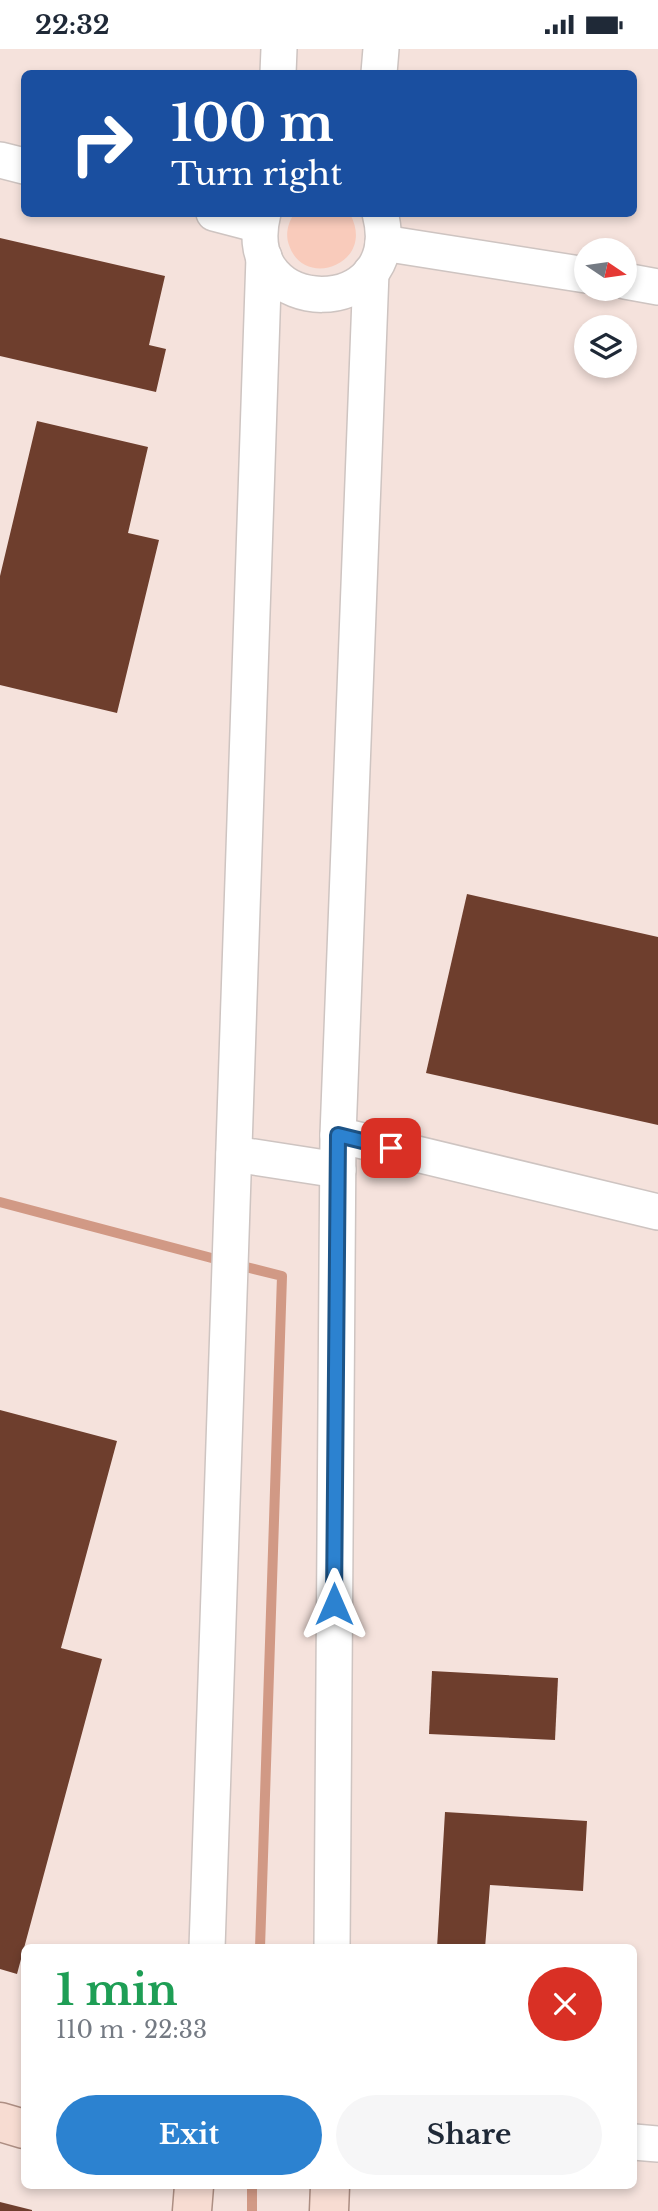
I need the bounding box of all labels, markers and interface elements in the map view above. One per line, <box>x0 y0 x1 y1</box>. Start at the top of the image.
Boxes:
text: 22:32 <box>35 9 110 41</box>
text: 100 m <box>171 93 334 154</box>
icon: right <box>56 98 147 189</box>
text: Turn right <box>171 154 342 194</box>
north arrow <box>574 238 637 301</box>
map controls <box>574 238 637 378</box>
button: layers <box>574 315 637 378</box>
pin <box>361 1118 421 1178</box>
icon: arrive <box>372 1129 410 1167</box>
position arrow <box>297 1567 371 1641</box>
text: 1 min <box>56 1964 178 2016</box>
button: close <box>528 1967 602 2041</box>
text: 110 m · 22:33 <box>56 2016 207 2044</box>
button: Exit <box>56 2095 322 2175</box>
button: Share <box>336 2095 602 2175</box>

